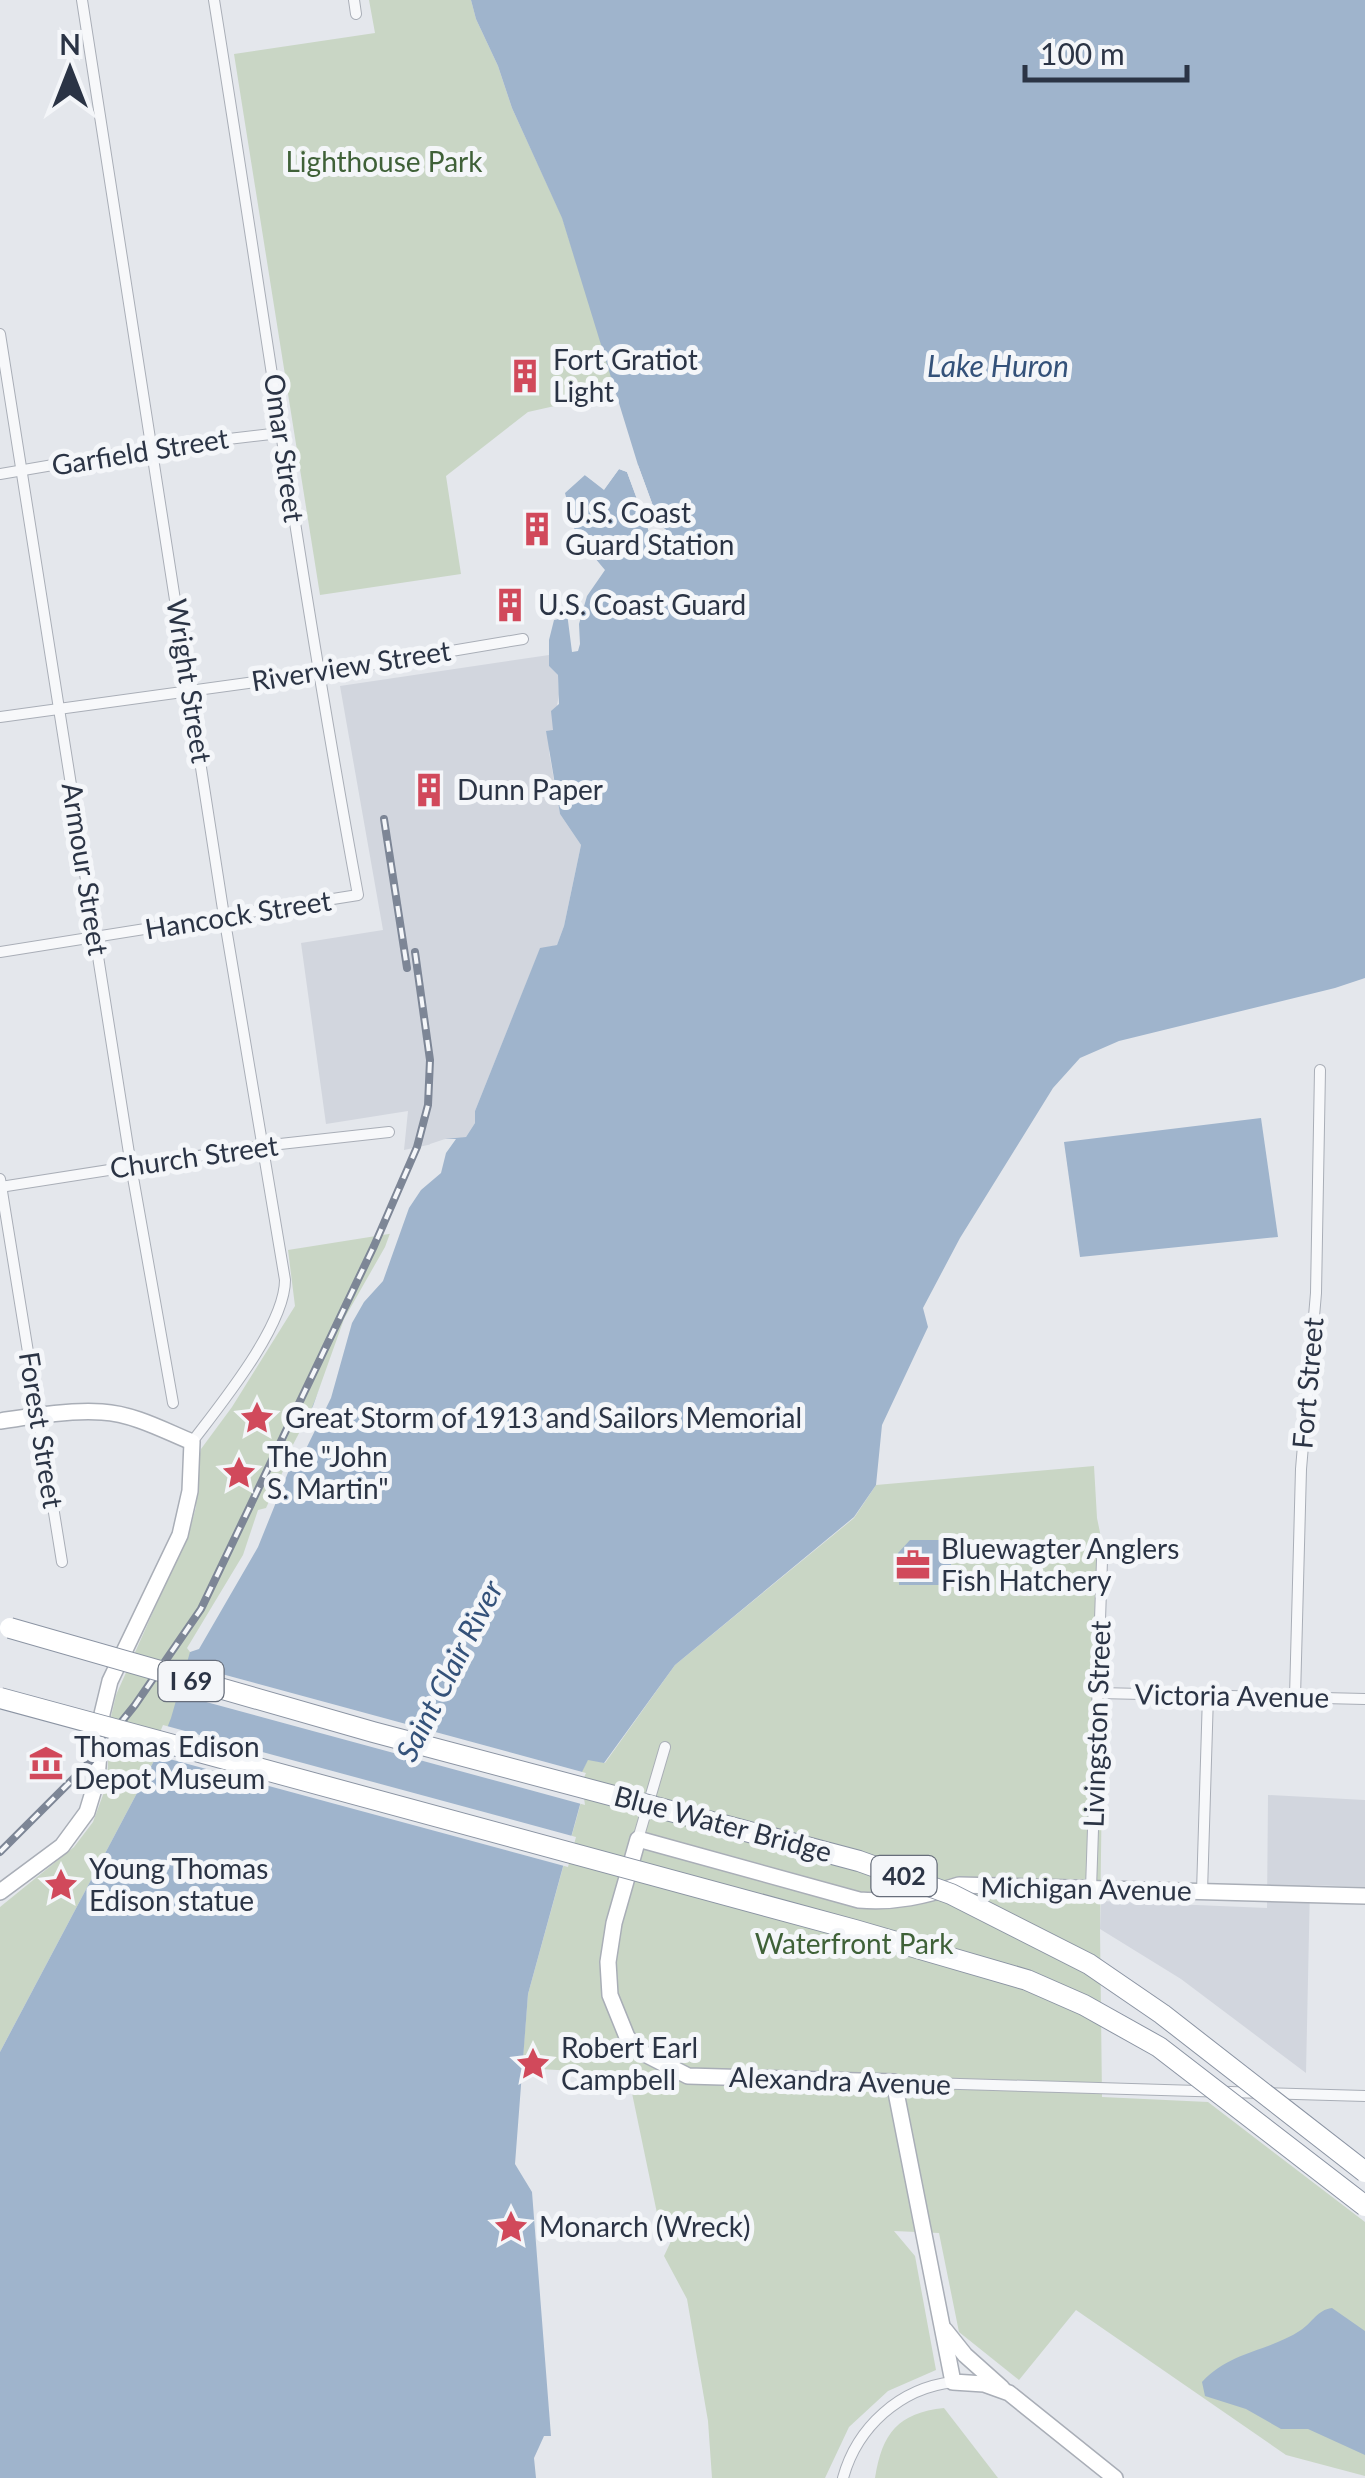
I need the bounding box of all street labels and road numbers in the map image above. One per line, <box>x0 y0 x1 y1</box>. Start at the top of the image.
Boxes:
street label: Omar Street <box>258 371 312 524</box>
street label: Garfield Street <box>49 420 231 482</box>
street label: Wright Street <box>160 596 220 765</box>
street label: Riverview Street <box>249 632 453 698</box>
street label: Armour Street <box>56 780 116 957</box>
street label: Hancock Street <box>142 883 333 946</box>
street label: Church Street <box>108 1127 280 1185</box>
street label: Fort Street <box>1284 1316 1330 1450</box>
street label: Forest Street <box>13 1349 71 1511</box>
street label: Livingston Street <box>1075 1620 1117 1828</box>
road number: I 69 <box>158 1661 224 1701</box>
street label: Victoria Avenue <box>1134 1676 1330 1714</box>
street label: Blue Water Bridge <box>611 1778 836 1868</box>
road number: 402 <box>872 1856 936 1896</box>
street label: Michigan Avenue <box>980 1869 1192 1907</box>
street label: Alexandra Avenue <box>728 2059 952 2101</box>

